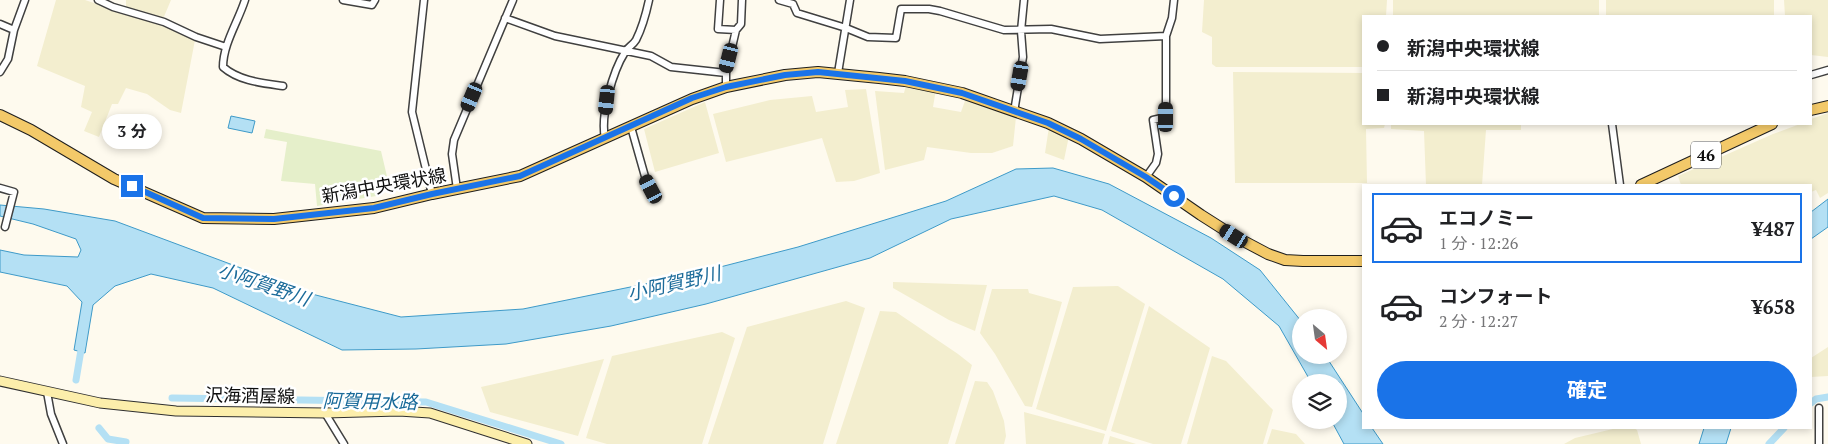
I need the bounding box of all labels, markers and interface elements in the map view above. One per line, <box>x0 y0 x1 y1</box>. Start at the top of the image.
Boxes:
text: 新潟中央環状線 <box>1407 35 1540 60</box>
car <box>718 42 739 74</box>
car <box>1010 60 1029 92</box>
car <box>459 80 484 114</box>
text: 新潟中央環状線 <box>1407 83 1540 108</box>
car <box>597 84 616 116</box>
car <box>1158 102 1173 132</box>
callout: 3 分 <box>102 114 162 148</box>
text: 3 分 <box>117 120 147 142</box>
road number: 46 <box>1691 142 1721 168</box>
street label: 新潟中央環状線 <box>320 162 448 208</box>
car <box>637 172 664 206</box>
route end <box>121 175 143 197</box>
route start <box>1163 185 1185 207</box>
text: エコノミー <box>1439 205 1534 230</box>
icon: car <box>1379 206 1424 251</box>
text: ¥487 <box>1752 216 1795 241</box>
car <box>1217 222 1250 250</box>
text: 1 分 · 12:26 <box>1439 232 1518 254</box>
water label: 小阿賀野川 <box>215 256 315 311</box>
water label: 小阿賀野川 <box>625 259 725 305</box>
text: コンフォート <box>1439 283 1552 308</box>
icon: car <box>1379 284 1424 329</box>
text: ¥658 <box>1752 294 1795 319</box>
north arrow <box>1292 309 1348 364</box>
map controls <box>1292 309 1347 429</box>
text: 2 分 · 12:27 <box>1439 310 1518 332</box>
button: 確定 <box>1377 361 1797 419</box>
button: layers <box>1292 374 1347 429</box>
street label: 沢海酒屋線 <box>205 382 295 408</box>
water label: 阿賀用水路 <box>322 387 420 414</box>

